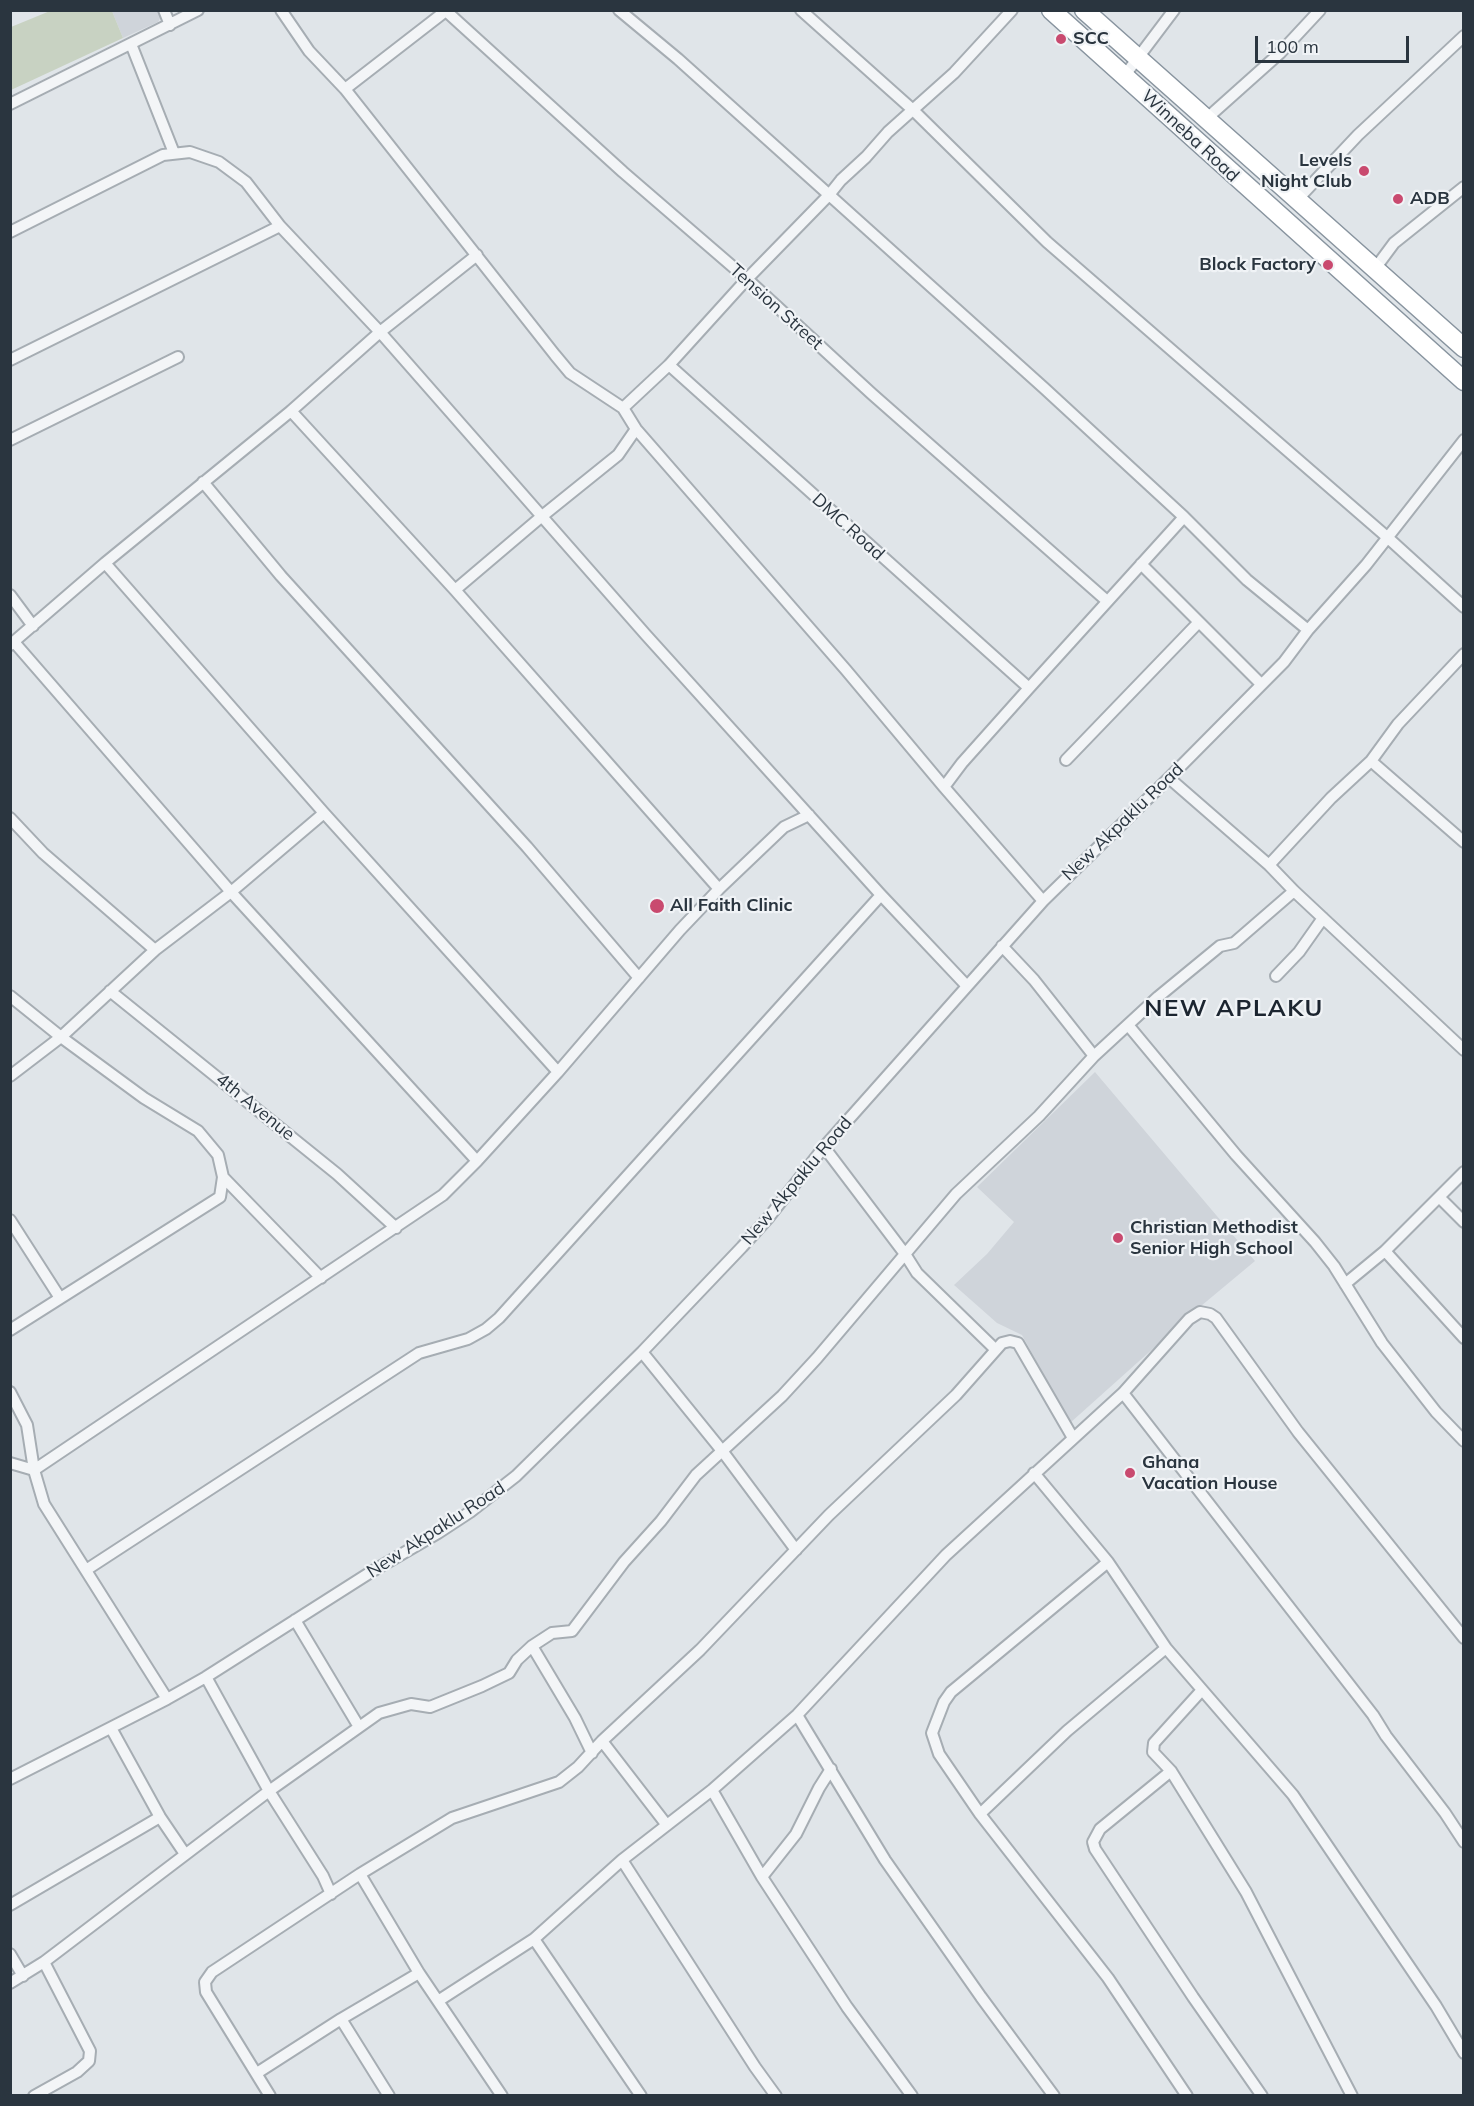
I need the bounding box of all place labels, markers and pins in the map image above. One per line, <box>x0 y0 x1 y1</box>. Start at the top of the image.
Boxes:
place label: SCC <box>1073 28 1109 50</box>
marker: SCC <box>1054 32 1068 46</box>
place label: Levels Night Club <box>1261 150 1352 192</box>
marker: Levels Night Club <box>1357 164 1371 178</box>
place label: ADB <box>1410 188 1450 210</box>
marker: ADB <box>1391 192 1405 206</box>
place label: Block Factory <box>1199 254 1316 276</box>
marker: Block Factory <box>1321 258 1335 272</box>
place label: All Faith Clinic <box>670 895 793 917</box>
marker: All Faith Clinic <box>648 897 666 915</box>
place label: Christian Methodist Senior High School <box>1130 1217 1298 1260</box>
marker: Christian Methodist Senior High School <box>1111 1231 1125 1245</box>
place label: Ghana Vacation House <box>1142 1452 1277 1494</box>
marker: Ghana Vacation House <box>1123 1466 1137 1480</box>

